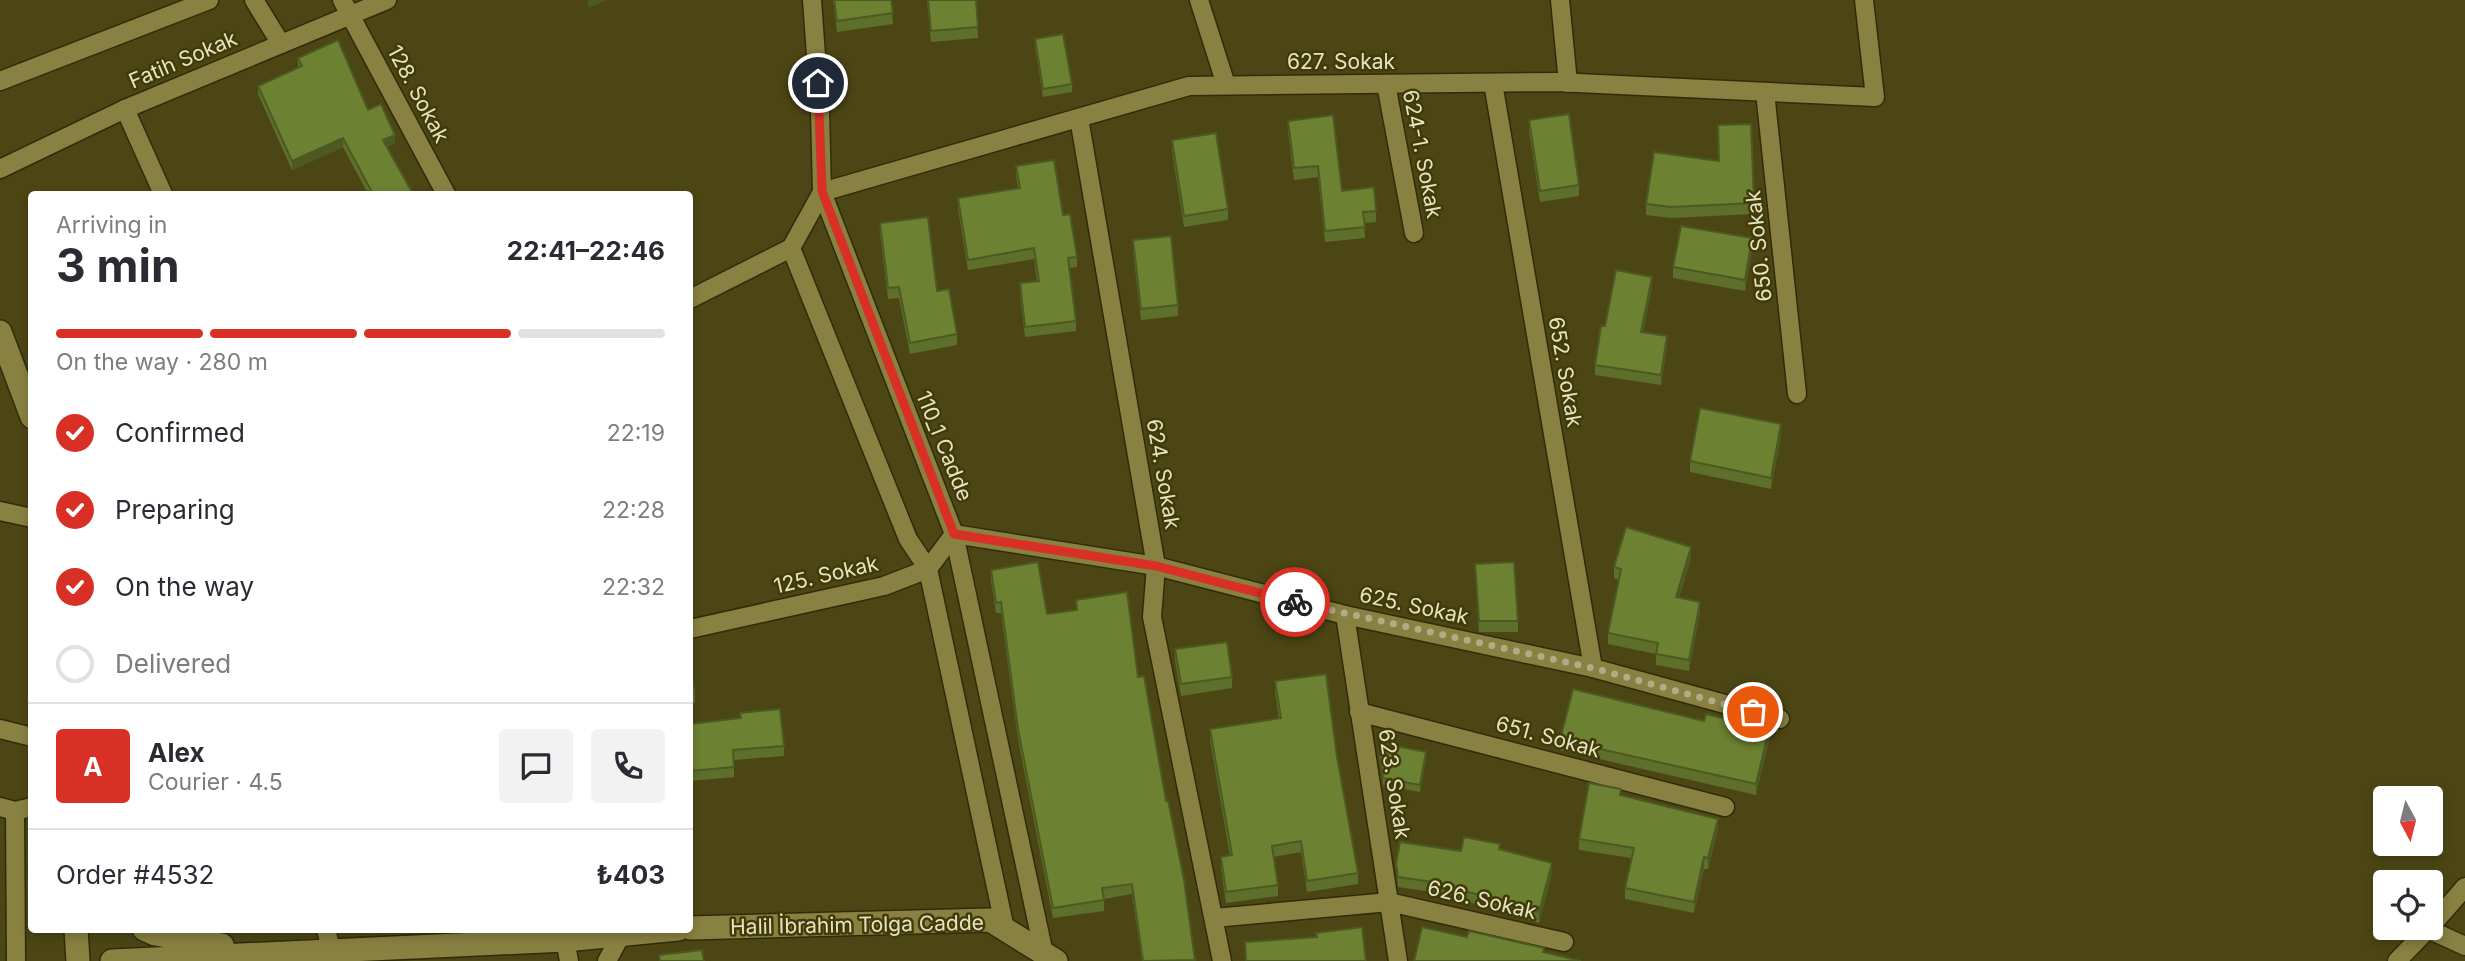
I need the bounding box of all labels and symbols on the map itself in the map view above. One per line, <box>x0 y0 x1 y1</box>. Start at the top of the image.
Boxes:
street label: Fatih Sokak <box>125 25 241 93</box>
street label: 128. Sokak <box>382 41 455 147</box>
street label: 627. Sokak <box>1287 49 1395 74</box>
pin <box>788 53 848 113</box>
street label: 624-1. Sokak <box>1398 88 1447 221</box>
street label: 650. Sokak <box>1740 189 1777 303</box>
street label: 652. Sokak <box>1544 315 1588 429</box>
street label: 110_1 Cadde <box>911 387 978 504</box>
street label: 624. Sokak <box>1142 417 1186 531</box>
street label: 125. Sokak <box>771 550 881 599</box>
courier <box>1260 567 1330 637</box>
street label: 625. Sokak <box>1357 582 1471 629</box>
pin <box>1723 682 1783 742</box>
street label: 651. Sokak <box>1493 711 1604 763</box>
street label: 623. Sokak <box>1373 727 1416 841</box>
north arrow <box>2373 786 2443 856</box>
street label: 626. Sokak <box>1425 875 1539 924</box>
street label: Halil İbrahim Tolga Cadde <box>730 909 984 939</box>

